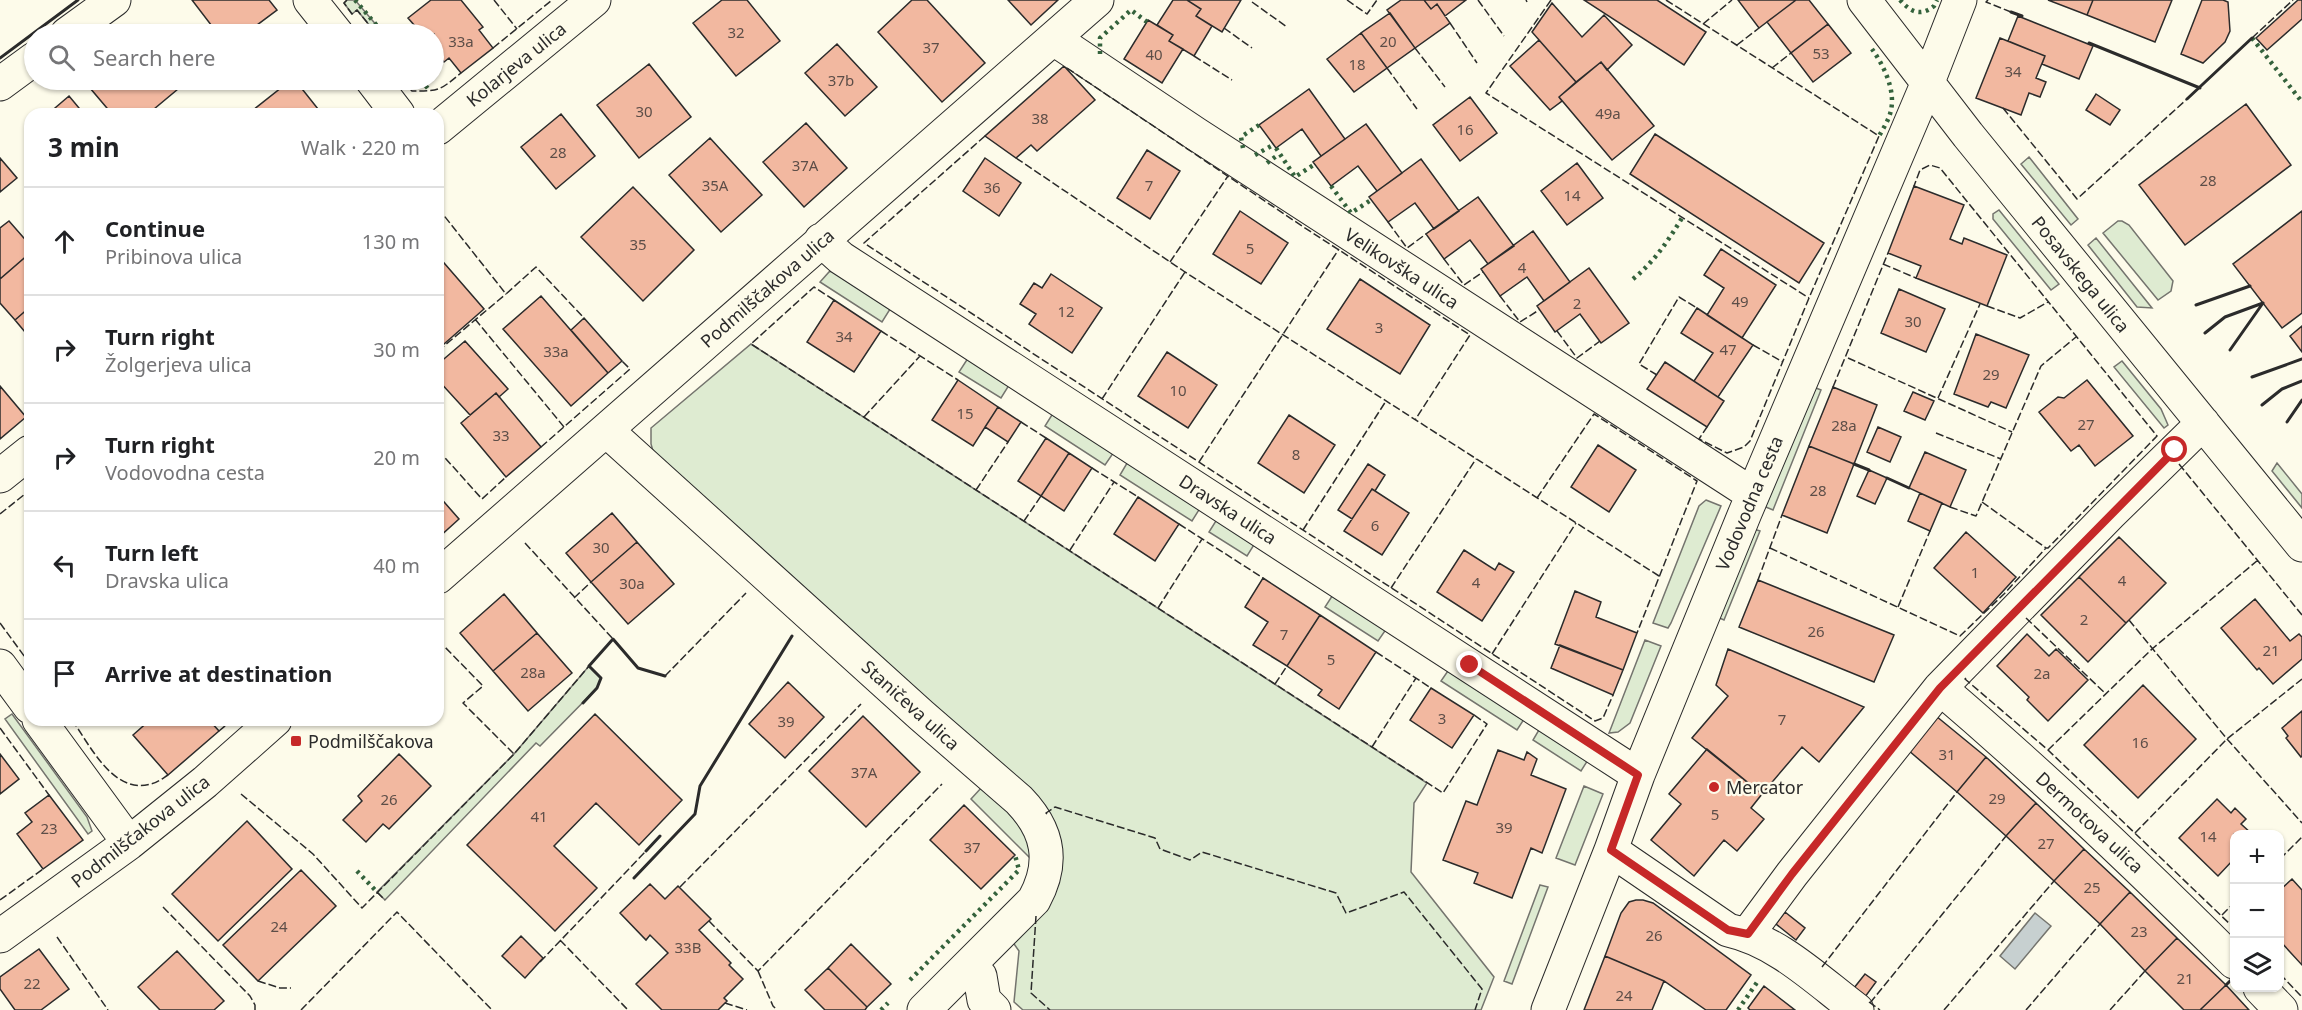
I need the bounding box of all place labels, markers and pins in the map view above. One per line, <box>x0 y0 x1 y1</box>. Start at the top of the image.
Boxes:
place label: Podmilščakova <box>308 729 434 753</box>
marker: Podmilščakova <box>289 734 303 748</box>
place label: Mercator <box>1726 775 1804 799</box>
marker: Mercator <box>1707 780 1721 794</box>

